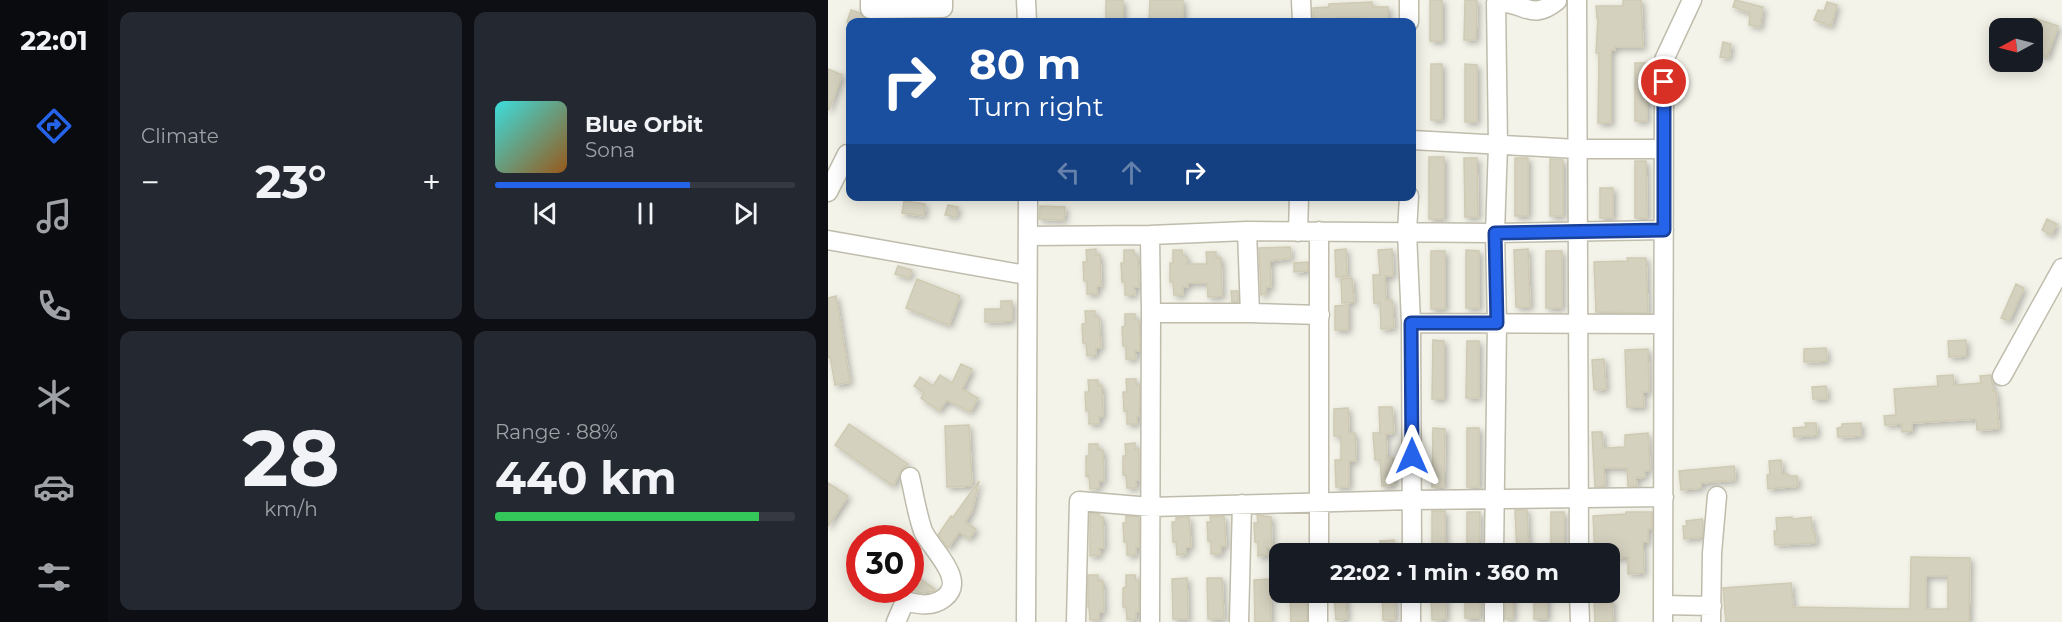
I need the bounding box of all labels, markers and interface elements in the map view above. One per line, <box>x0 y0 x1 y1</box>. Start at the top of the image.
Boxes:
north arrow <box>1989 18 2043 72</box>
map controls <box>1989 18 2043 72</box>
text: 22:01 <box>20 24 88 57</box>
text: 80 m <box>969 38 1081 90</box>
icon: right <box>870 42 948 120</box>
pin <box>1638 56 1689 107</box>
icon: arrive <box>1647 65 1680 98</box>
text: Turn right <box>969 90 1104 123</box>
icon: directions <box>33 105 75 147</box>
text: Blue Orbit <box>585 111 703 138</box>
text: Climate <box>141 124 219 148</box>
text: Sona <box>585 138 635 162</box>
text: 23° <box>255 154 327 209</box>
icon: left <box>1052 156 1085 189</box>
icon: ahead <box>1115 156 1148 189</box>
icon: right <box>1178 156 1211 189</box>
text: − <box>141 162 160 202</box>
text: + <box>422 162 441 202</box>
icon: music <box>33 195 75 237</box>
icon: previous <box>529 197 562 230</box>
icon: pause <box>629 197 662 230</box>
icon: next <box>729 197 762 230</box>
icon: phone <box>33 285 75 327</box>
icon: climate <box>33 376 75 418</box>
text: 28 <box>242 410 340 506</box>
text: Range · 88% <box>495 420 618 444</box>
position arrow <box>1380 424 1444 488</box>
text: 440 km <box>495 450 677 505</box>
icon: car <box>33 466 75 508</box>
text: km/h <box>264 497 318 521</box>
speed limit sign: 30 <box>846 525 924 603</box>
icon: filters <box>33 556 75 598</box>
text: 22:02 · 1 min · 360 m <box>1330 559 1559 586</box>

